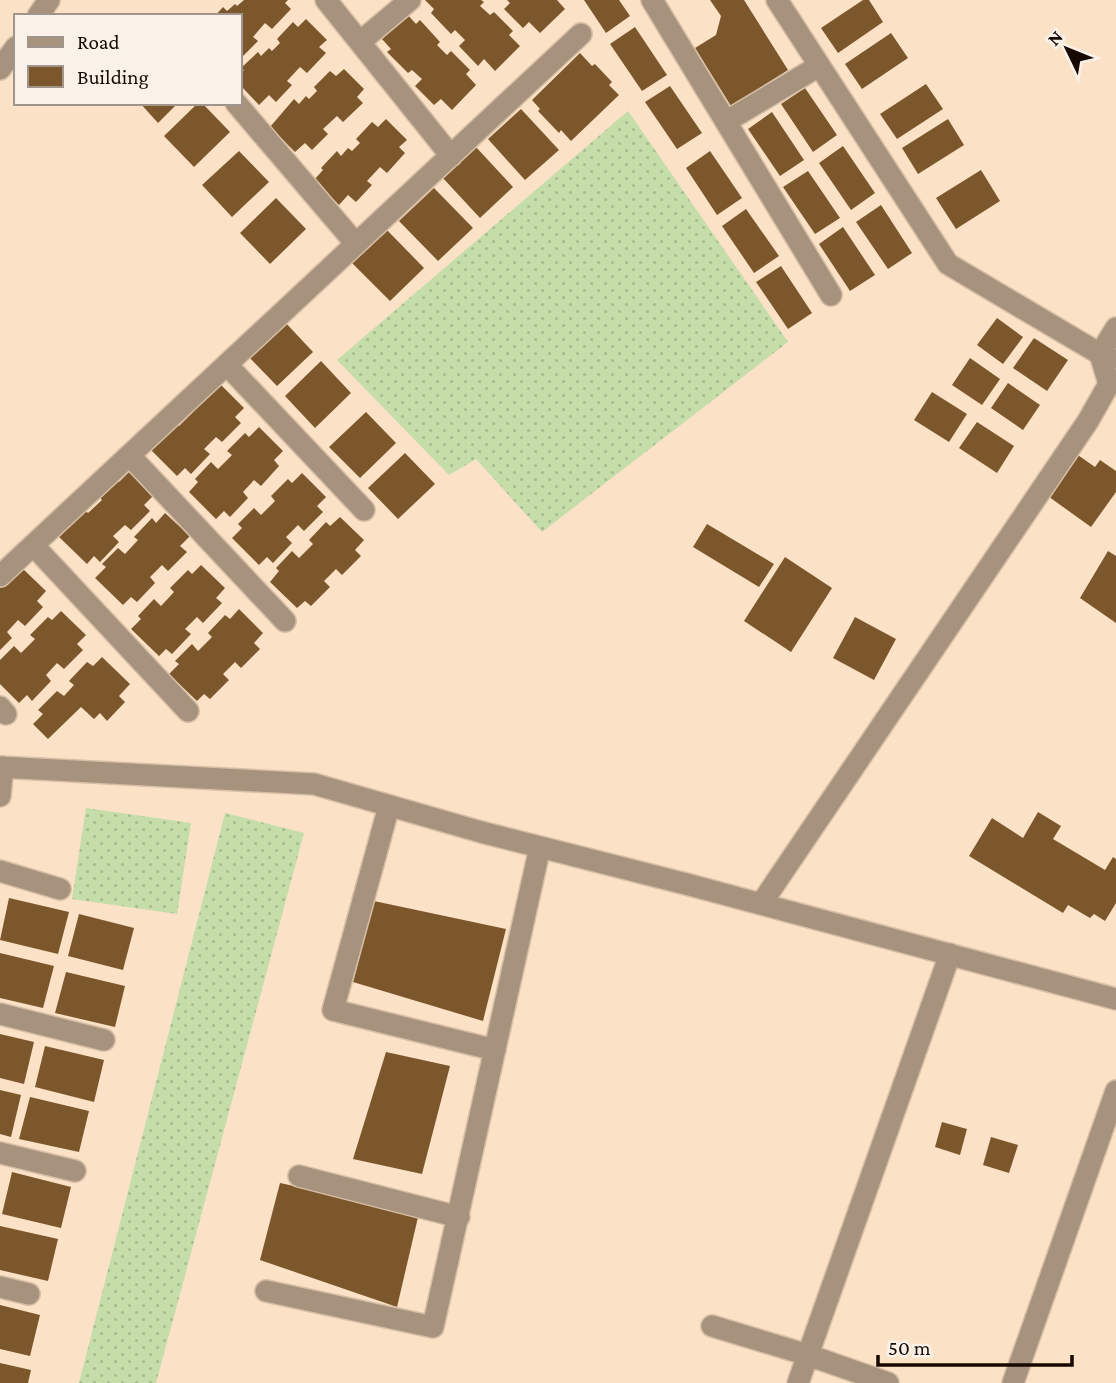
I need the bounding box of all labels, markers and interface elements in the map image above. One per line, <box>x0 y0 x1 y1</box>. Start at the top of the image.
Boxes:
legend <box>14 14 242 105</box>
north arrow <box>1032 14 1102 84</box>
text: N <box>1043 26 1067 50</box>
text: Road <box>77 30 120 54</box>
text: Building <box>77 65 149 89</box>
scale bar <box>878 1324 1072 1368</box>
text: 50 m <box>888 1336 931 1360</box>

